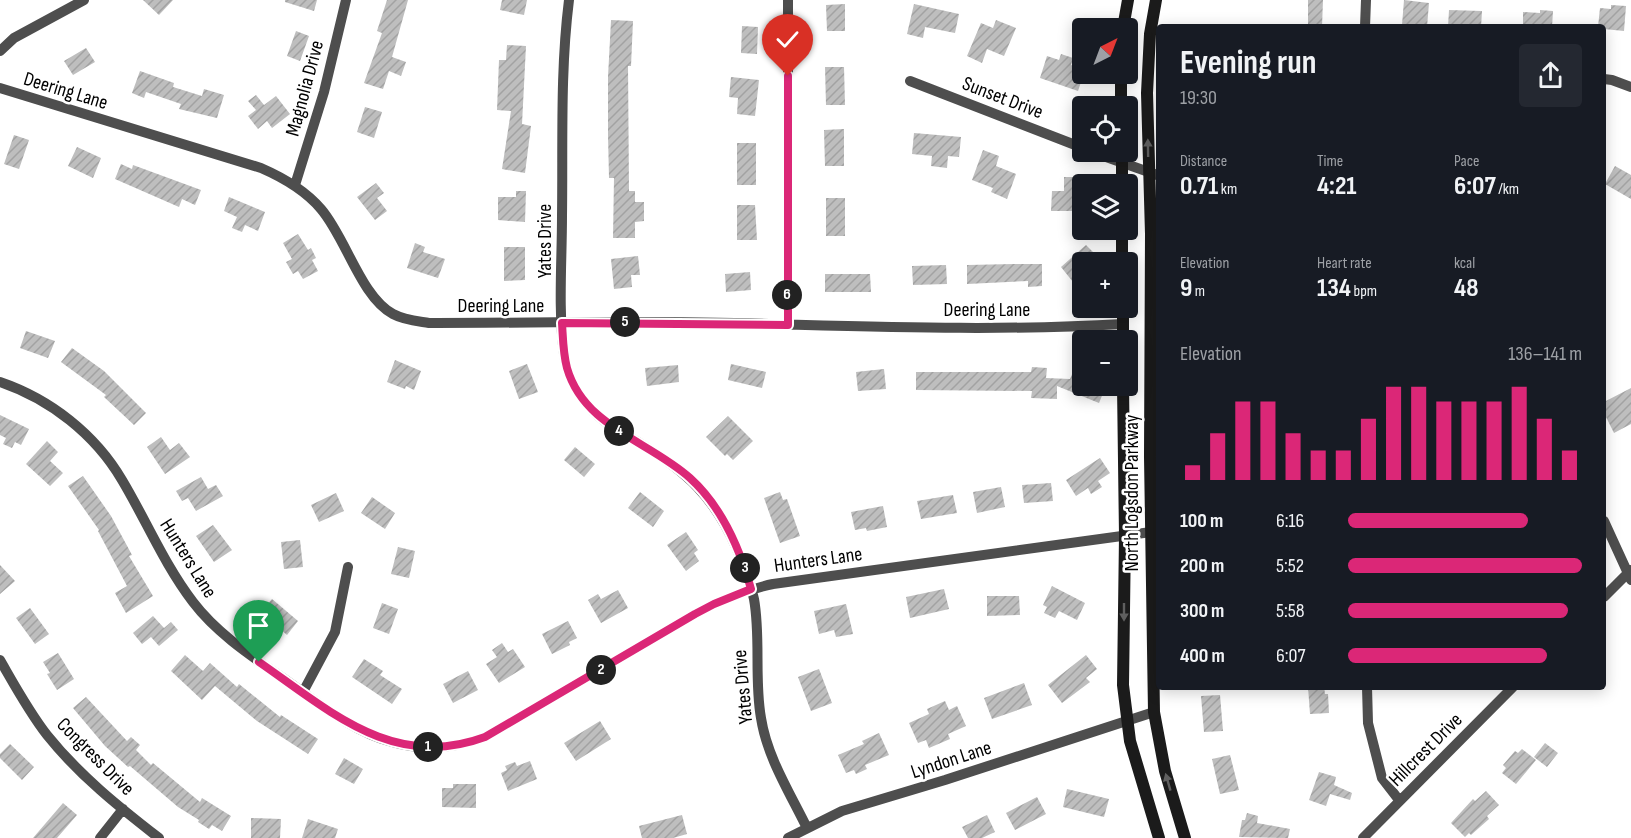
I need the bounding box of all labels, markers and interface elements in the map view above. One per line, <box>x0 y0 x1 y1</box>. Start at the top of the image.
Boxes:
pin <box>762 14 813 76</box>
north arrow <box>1072 18 1138 84</box>
map controls <box>1072 18 1138 396</box>
icon: check <box>771 23 804 56</box>
street label: Magnolia Drive <box>281 38 329 139</box>
text: Evening run <box>1180 43 1316 83</box>
button: share <box>1519 44 1582 107</box>
street label: Deering Lane <box>21 67 111 115</box>
street label: Sunset Drive <box>959 72 1047 124</box>
text: 19:30 <box>1180 86 1217 110</box>
button: locate <box>1072 96 1138 162</box>
one-way arrow <box>1143 138 1153 157</box>
text: Distance <box>1180 152 1227 171</box>
text: Time <box>1317 152 1343 171</box>
text: Pace <box>1454 152 1479 171</box>
text: 0.71 <box>1180 171 1218 202</box>
text: 4:21 <box>1317 171 1357 202</box>
text: 6:07 <box>1454 171 1496 202</box>
button: layers <box>1072 174 1138 240</box>
text: km <box>1218 180 1237 199</box>
text: /km <box>1496 180 1519 199</box>
street label: Yates Drive <box>533 204 557 278</box>
button: + <box>1072 252 1138 318</box>
text: Elevation <box>1180 254 1229 273</box>
text: Heart rate <box>1317 254 1372 273</box>
text: kcal <box>1454 254 1475 273</box>
text: 9 <box>1180 273 1192 304</box>
text: 134 <box>1317 273 1351 304</box>
text: 48 <box>1454 273 1478 304</box>
pin: 6 <box>772 280 802 310</box>
text: m <box>1192 282 1205 301</box>
text: bpm <box>1351 282 1377 301</box>
text: 6 <box>783 285 791 304</box>
street label: Deering Lane <box>458 294 544 318</box>
street label: Deering Lane <box>944 298 1030 322</box>
pin: 5 <box>610 307 640 337</box>
text: 5 <box>621 312 629 331</box>
button: − <box>1072 330 1138 396</box>
text: Elevation <box>1180 342 1242 366</box>
text: 136–141 m <box>1508 342 1582 366</box>
street label: North Logsdon Parkway <box>1120 414 1144 571</box>
pin: 4 <box>604 416 634 446</box>
text: 4 <box>615 421 623 440</box>
text: 100 m <box>1180 509 1223 533</box>
text: 6:16 <box>1276 509 1304 533</box>
street label: Hunters Lane <box>154 515 222 603</box>
street label: Hunters Lane <box>773 542 864 578</box>
pin: 3 <box>730 553 760 583</box>
text: 200 m <box>1180 554 1224 578</box>
text: 5:52 <box>1276 554 1304 578</box>
text: 3 <box>741 558 749 577</box>
text: 300 m <box>1180 599 1224 623</box>
text: 5:58 <box>1276 599 1305 623</box>
pin <box>233 600 284 662</box>
one-way arrow <box>1119 602 1129 621</box>
icon: arrive <box>242 609 275 642</box>
text: 400 m <box>1180 644 1225 668</box>
text: 6:07 <box>1276 644 1305 668</box>
street label: Yates Drive <box>728 649 758 725</box>
pin: 2 <box>586 655 616 685</box>
text: 2 <box>597 660 605 679</box>
street label: Hillcrest Drive <box>1384 708 1467 791</box>
street label: Congress Drive <box>51 713 139 801</box>
pin: 1 <box>413 732 443 762</box>
street label: Lyndon Lane <box>908 736 995 784</box>
text: 1 <box>425 737 431 756</box>
one-way arrow <box>1163 773 1172 791</box>

